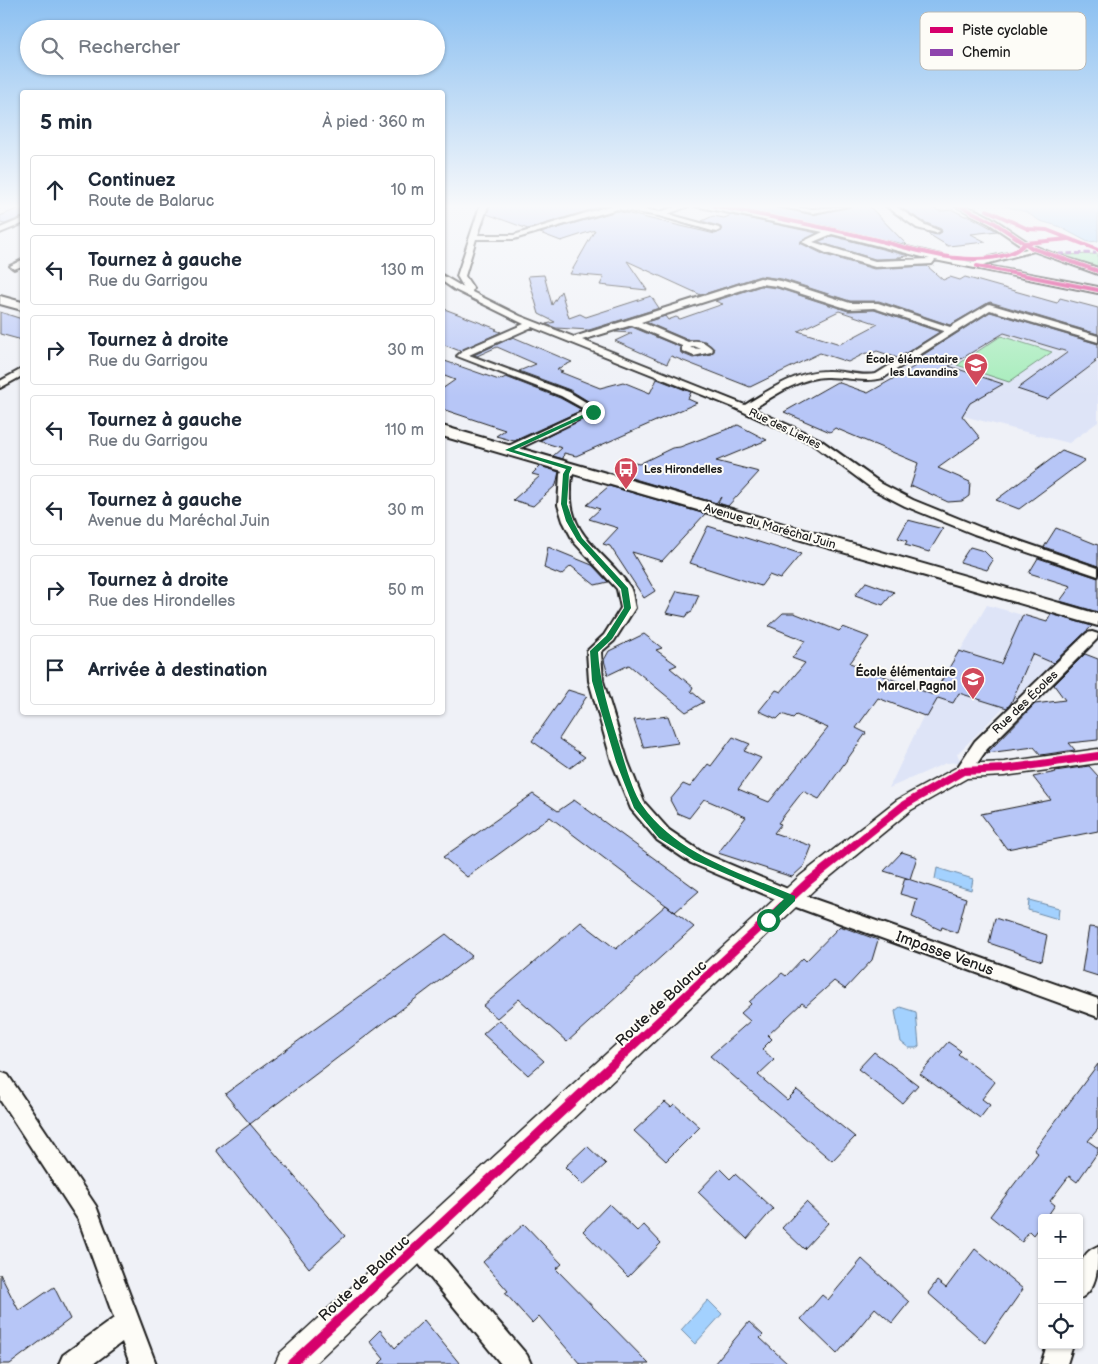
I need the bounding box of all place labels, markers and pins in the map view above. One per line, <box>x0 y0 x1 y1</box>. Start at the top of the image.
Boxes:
place label: École élémentaire les Lavandins <box>866 352 959 379</box>
school or university icon: École élémentaire les Lavandins <box>963 352 989 386</box>
bus stop icon: Les Hirondelles <box>613 456 639 490</box>
place label: Les Hirondelles <box>644 463 723 476</box>
place label: École élémentaire Marcel Pagnol <box>855 663 956 694</box>
school or university icon: École élémentaire Marcel Pagnol <box>960 666 986 700</box>

